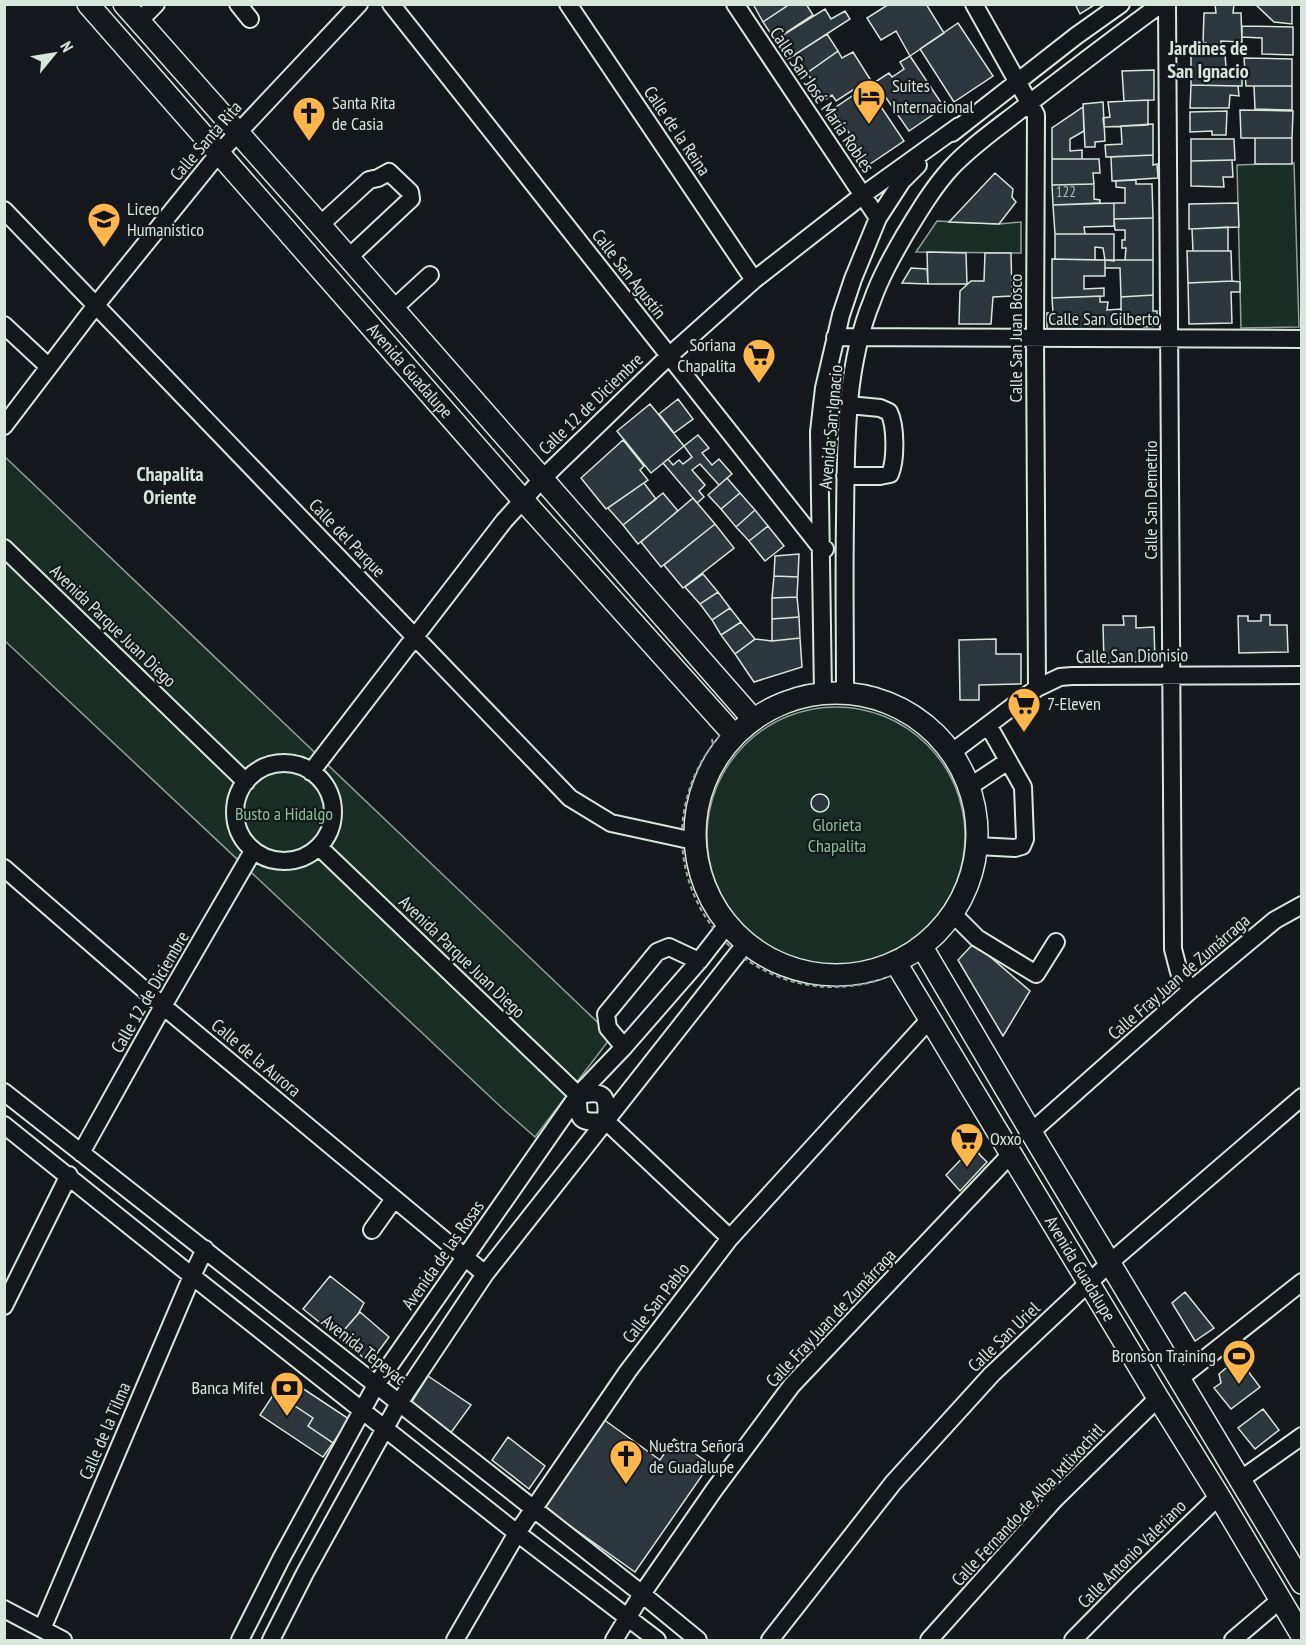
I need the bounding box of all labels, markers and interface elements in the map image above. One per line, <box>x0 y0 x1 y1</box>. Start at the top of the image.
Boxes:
street label: Calle San José María Robles <box>765 23 880 177</box>
north arrow <box>24 24 84 84</box>
district label: Jardines de San Ignacio <box>1167 35 1249 84</box>
text: N <box>56 38 78 55</box>
place label: Suites Internacional <box>892 74 975 118</box>
hotel icon: Suites Internacional <box>851 78 887 125</box>
street label: Calle de la Reina <box>639 81 716 180</box>
place label: Santa Rita de Casia <box>332 91 395 135</box>
church icon: Santa Rita de Casia <box>291 95 327 142</box>
street label: Calle Santa Rita <box>165 96 247 185</box>
house number: 122 <box>1056 182 1076 201</box>
place label: Liceo Humanistico <box>127 197 204 241</box>
school or university icon: Liceo Humanistico <box>86 201 122 248</box>
street label: Calle San Agustín <box>587 224 672 323</box>
street label: Calle San Juan Bosco <box>1004 273 1027 402</box>
street label: Calle San Gilberto <box>1048 307 1160 330</box>
street label: Avenida Guadalupe <box>362 318 458 423</box>
place label: Soriana Chapalita <box>677 333 736 377</box>
supermarket icon: Soriana Chapalita <box>741 337 777 384</box>
street label: Calle 12 de Diciembre <box>533 348 648 459</box>
street label: Avenida San Ignacio <box>814 364 847 490</box>
street label: Calle San Demetrio <box>1139 440 1162 560</box>
district label: Chapalita Oriente <box>136 461 204 510</box>
street label: Calle del Parque <box>304 493 391 582</box>
street label: Avenida Parque Juan Diego <box>45 559 182 692</box>
street label: Calle San Dionisio <box>1076 643 1188 668</box>
supermarket icon: 7-Eleven <box>1006 686 1042 733</box>
place label: 7-Eleven <box>1047 692 1101 715</box>
park label: Busto a Hidalgo <box>235 802 333 825</box>
park label: Glorieta Chapalita <box>808 813 866 857</box>
street label: Avenida Parque Juan Diego <box>394 890 531 1023</box>
street label: Calle Fray Juan de Zumárraga <box>1103 909 1254 1045</box>
street label: Calle 12 de Diciembre <box>105 927 194 1057</box>
street label: Calle de la Aurora <box>207 1014 306 1102</box>
supermarket icon: Oxxo <box>949 1121 985 1168</box>
place label: Oxxo <box>990 1127 1022 1150</box>
street label: Avenida de las Rosas <box>396 1196 489 1314</box>
street label: Avenida Guadalupe <box>1040 1212 1121 1326</box>
street label: Calle Fray Juan de Zumárraga <box>761 1244 901 1392</box>
street label: Calle San Pablo <box>617 1258 694 1348</box>
street label: Calle San Uriel <box>963 1296 1045 1377</box>
street label: Avenida Tepeyac <box>317 1309 412 1390</box>
sports icon: Bronson Training <box>1221 1338 1257 1385</box>
place label: Bronson Training <box>1112 1344 1216 1367</box>
bank icon: Banca Mifel <box>269 1370 305 1417</box>
place label: Banca Mifel <box>192 1376 265 1399</box>
street label: Calle de la Tilma <box>74 1379 135 1483</box>
street label: Calle Fernando de Alba Ixtlixochitl <box>946 1418 1110 1591</box>
place label: Nuestra Señora de Guadalupe <box>649 1434 744 1478</box>
church icon: Nuestra Señora de Guadalupe <box>608 1438 644 1485</box>
street label: Calle Antonio Valeriano <box>1072 1494 1191 1613</box>

